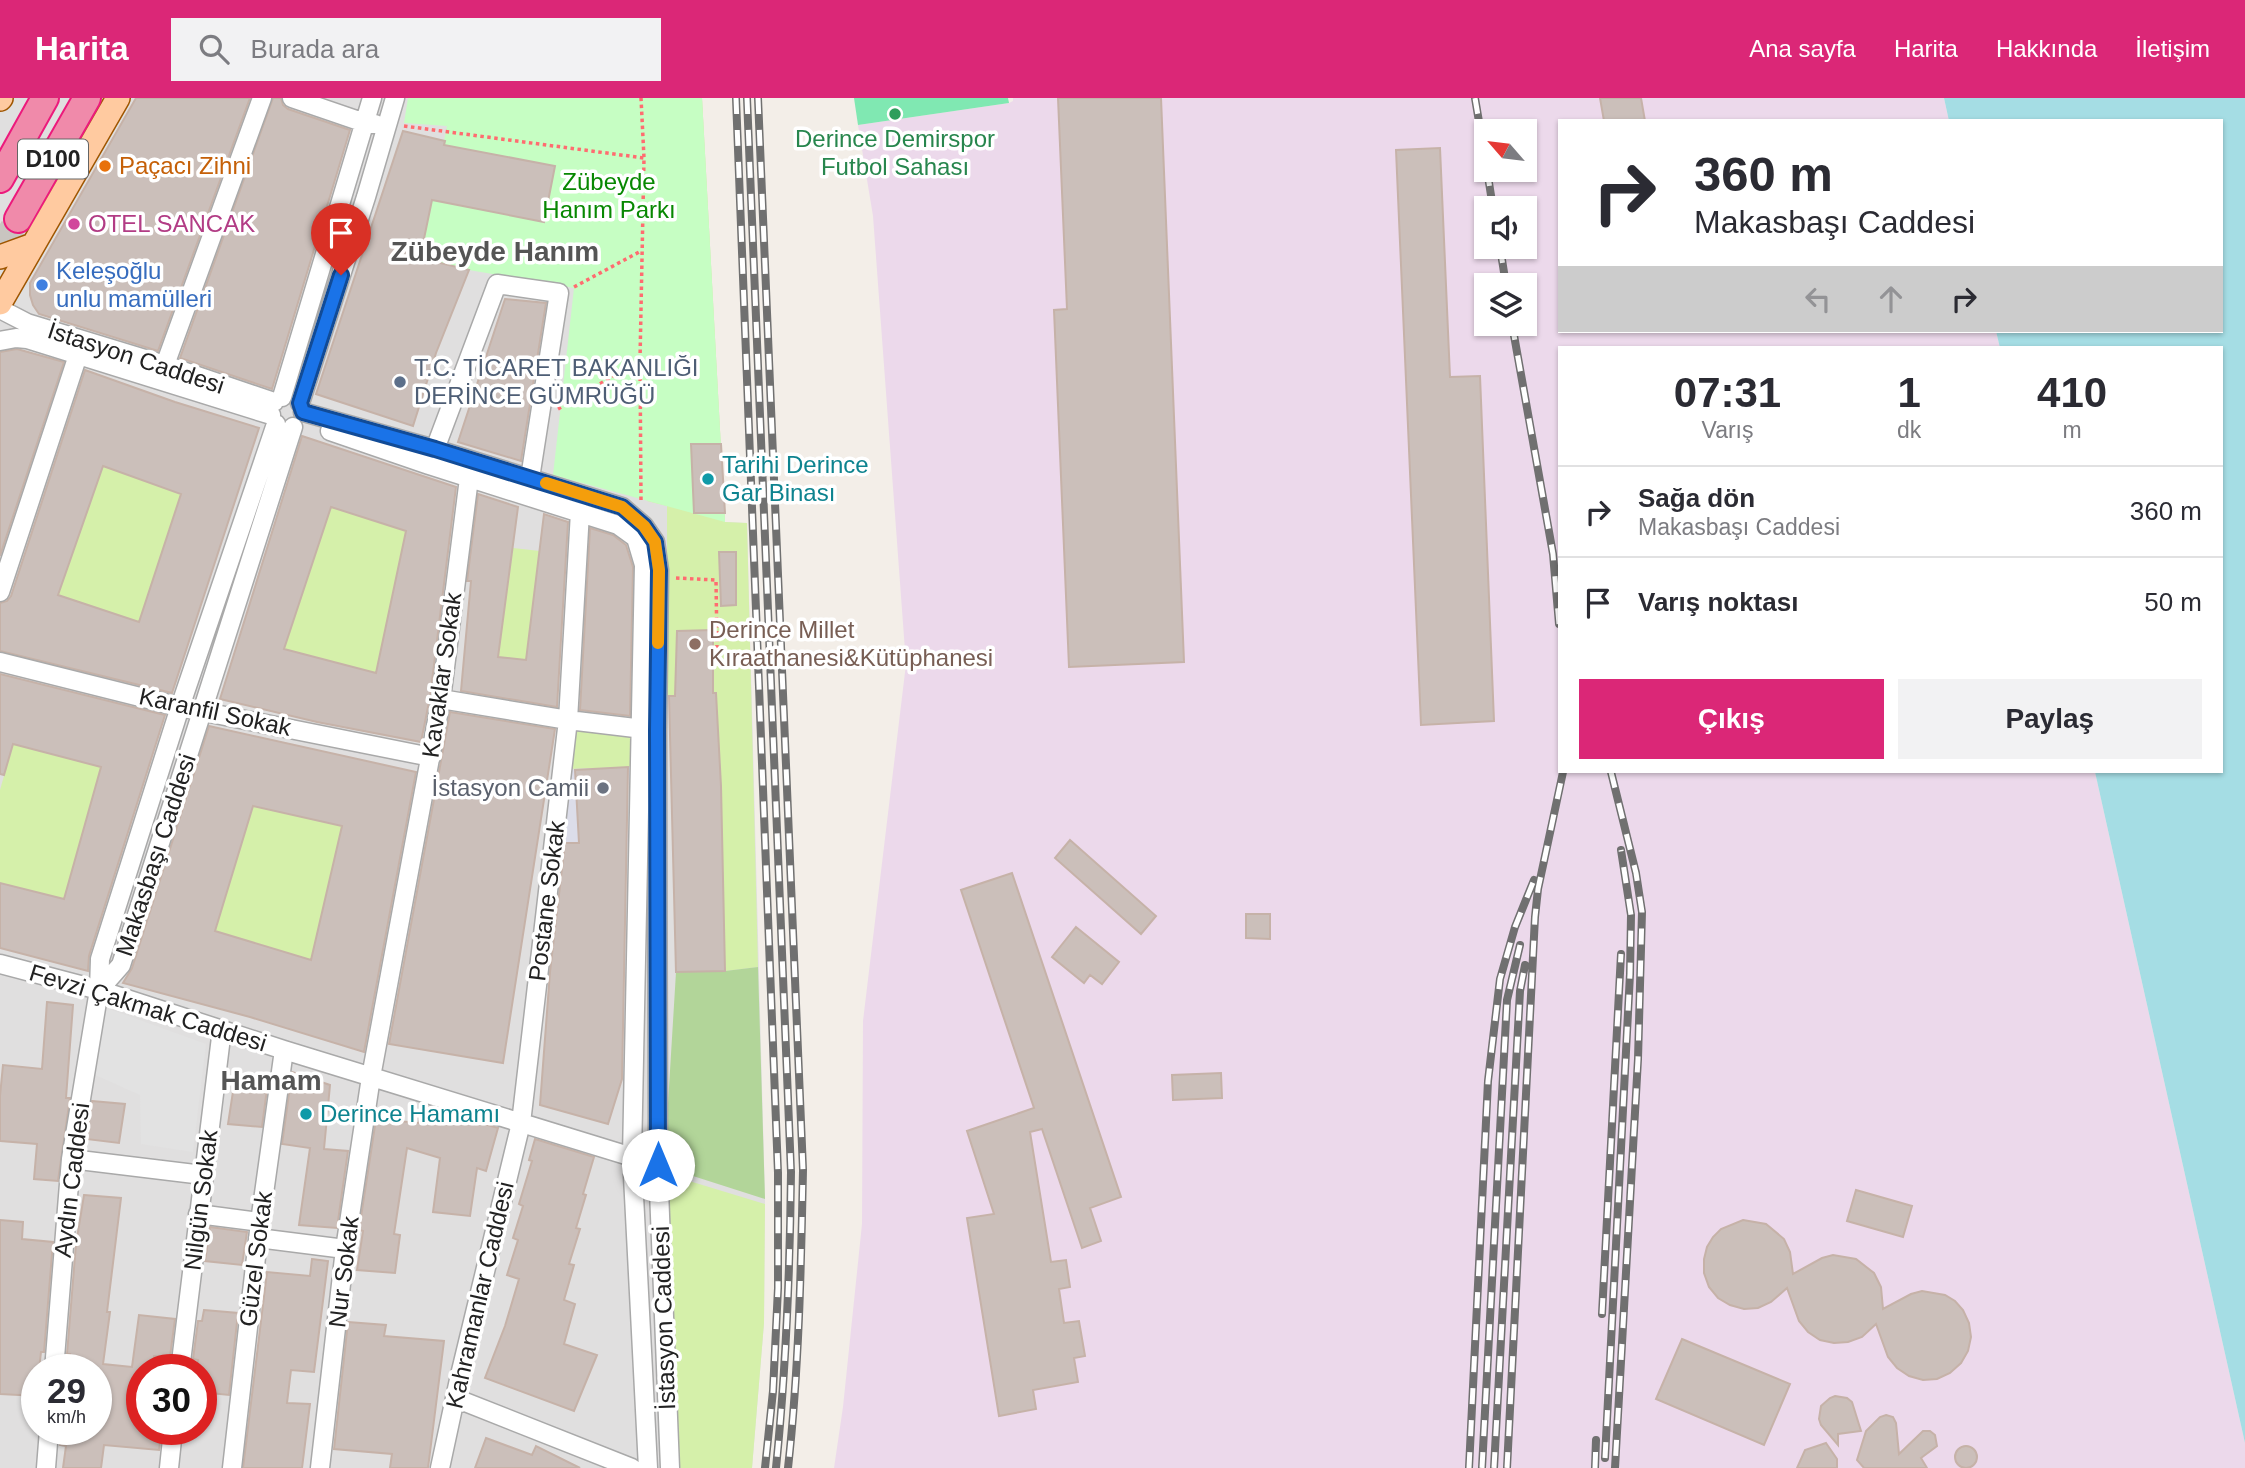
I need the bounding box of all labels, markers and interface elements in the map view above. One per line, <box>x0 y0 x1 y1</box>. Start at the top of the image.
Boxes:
search box <box>171 18 661 81</box>
text: Harita <box>35 30 129 67</box>
icon: search <box>195 30 233 68</box>
text: Burada ara <box>251 34 379 64</box>
text: Ana sayfa <box>1749 35 1856 62</box>
text: Harita <box>1894 35 1958 62</box>
text: Hakkında <box>1996 35 2097 62</box>
text: İletişim <box>2135 35 2210 62</box>
marker: Derince Demirspor Futbol Sahası <box>887 106 903 122</box>
north arrow <box>1474 119 1536 182</box>
map controls <box>1474 119 1537 336</box>
place label: Derince Demirspor Futbol Sahası <box>795 125 995 180</box>
road number: D100 <box>18 139 88 178</box>
icon: right <box>1579 147 1670 238</box>
text: 360 m <box>1694 147 1833 201</box>
place label: Paçacı Zihni <box>119 152 251 179</box>
marker: Paçacı Zihni <box>97 158 113 174</box>
park label: Zübeyde Hanım Parkı <box>542 168 676 223</box>
button: sound <box>1474 196 1537 259</box>
pin <box>311 203 371 275</box>
text: Makasbaşı Caddesi <box>1694 204 1975 240</box>
place label: OTEL SANCAK <box>88 210 255 237</box>
icon: arrive <box>322 214 360 252</box>
marker: OTEL SANCAK <box>66 216 82 232</box>
district label: Zübeyde Hanım <box>391 236 599 267</box>
place label: Keleşoğlu unlu mamülleri <box>56 257 212 312</box>
button: layers <box>1474 273 1537 336</box>
marker: Keleşoğlu unlu mamülleri <box>34 277 50 293</box>
icon: left <box>1799 280 1837 318</box>
icon: ahead <box>1872 280 1910 318</box>
icon: right <box>1945 280 1983 318</box>
street label: İstasyon Caddesi <box>44 316 228 399</box>
place label: T.C. TİCARET BAKANLIĞI DERİNCE GÜMRÜĞÜ <box>414 354 699 409</box>
text: 07:31 <box>1674 369 1781 416</box>
text: 1 <box>1897 369 1921 416</box>
text: 410 <box>2037 369 2107 416</box>
marker: T.C. TİCARET BAKANLIĞI DERİNCE GÜMRÜĞÜ <box>392 374 408 390</box>
text: Varış <box>1702 417 1754 443</box>
text: dk <box>1897 417 1921 443</box>
text: m <box>2063 417 2082 443</box>
place label: Tarihi Derince Gar Binası <box>722 451 869 506</box>
marker: Tarihi Derince Gar Binası <box>700 471 716 487</box>
text: Sağa dön <box>1638 483 1755 513</box>
icon: right <box>1579 493 1617 531</box>
text: 360 m <box>2130 496 2202 526</box>
text: Makasbaşı Caddesi <box>1638 514 1840 540</box>
icon: arrive <box>1579 584 1617 622</box>
text: Varış noktası <box>1638 587 1798 617</box>
text: 50 m <box>2144 587 2202 617</box>
street label: Kavaklar Sokak <box>417 590 467 759</box>
place label: Derince Millet Kıraathanesi&Kütüphanesi <box>709 616 993 671</box>
marker: Derince Millet Kıraathanesi&Kütüphanesi <box>687 636 703 652</box>
button: Çıkış <box>1579 679 1884 759</box>
button: Paylaş <box>1898 679 2202 759</box>
street label: Karanfil Sokak <box>137 682 295 741</box>
street label: Makasbaşı Caddesi <box>110 750 201 959</box>
place label: İstasyon Camii <box>432 774 589 801</box>
marker: İstasyon Camii <box>595 780 611 796</box>
street label: Postane Sokak <box>523 818 570 983</box>
street label: Fevzi Çakmak Caddesi <box>26 959 270 1057</box>
district label: Hamam <box>220 1065 322 1096</box>
place label: Derince Hamamı <box>320 1100 500 1127</box>
street label: Aydın Caddesi <box>49 1101 94 1259</box>
marker: Derince Hamamı <box>298 1106 314 1122</box>
street label: Nilgün Sokak <box>178 1127 223 1272</box>
position arrow <box>621 1128 695 1202</box>
street label: Kahramanlar Caddesi <box>440 1179 519 1411</box>
street label: Güzel Sokak <box>234 1189 277 1328</box>
street label: Nur Sokak <box>323 1214 364 1329</box>
street label: İstasyon Caddesi <box>647 1226 680 1410</box>
speed limit sign: 30 <box>126 1354 217 1445</box>
text: 29 <box>47 1371 86 1410</box>
text: km/h <box>47 1407 86 1427</box>

